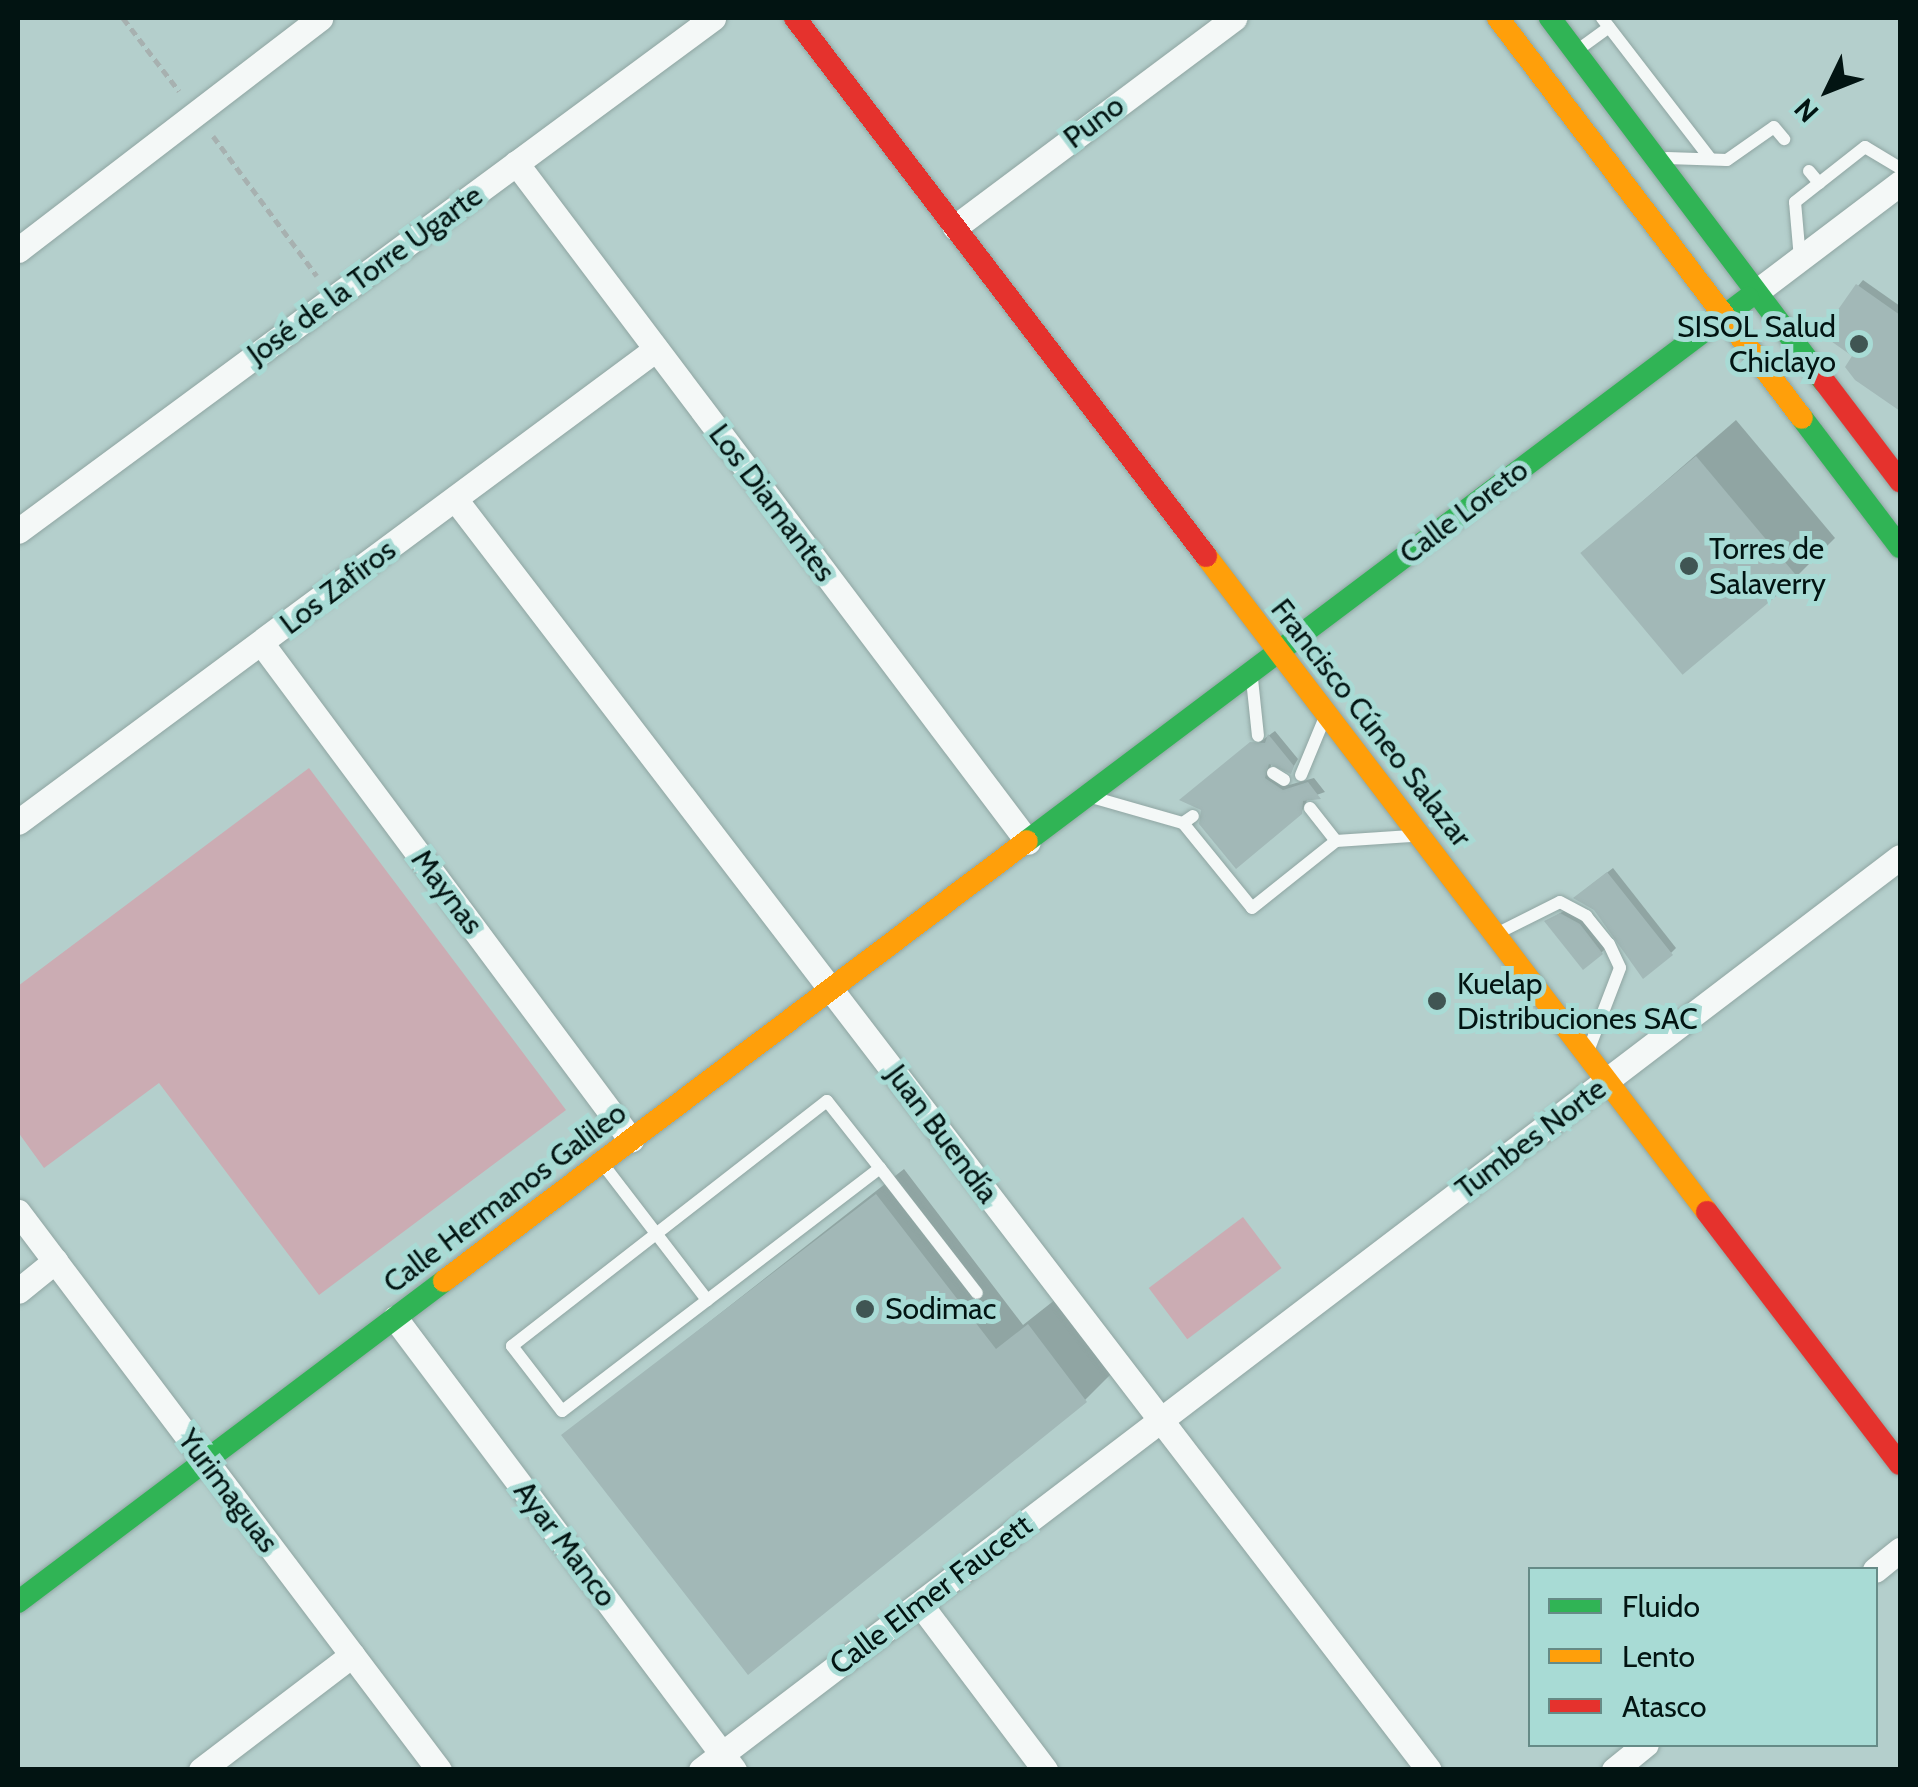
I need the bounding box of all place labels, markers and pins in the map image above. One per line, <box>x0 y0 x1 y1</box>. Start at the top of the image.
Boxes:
place label: SISOL Salud Chiclayo <box>1677 309 1836 380</box>
marker: SISOL Salud Chiclayo <box>1846 331 1872 357</box>
place label: Torres de Salaverry <box>1709 531 1826 602</box>
marker: Torres de Salaverry <box>1678 555 1700 577</box>
place label: Kuelap Distribuciones SAC <box>1457 966 1698 1036</box>
marker: Kuelap Distribuciones SAC <box>1426 990 1448 1012</box>
place label: Sodimac <box>885 1291 996 1327</box>
marker: Sodimac <box>854 1298 876 1320</box>

